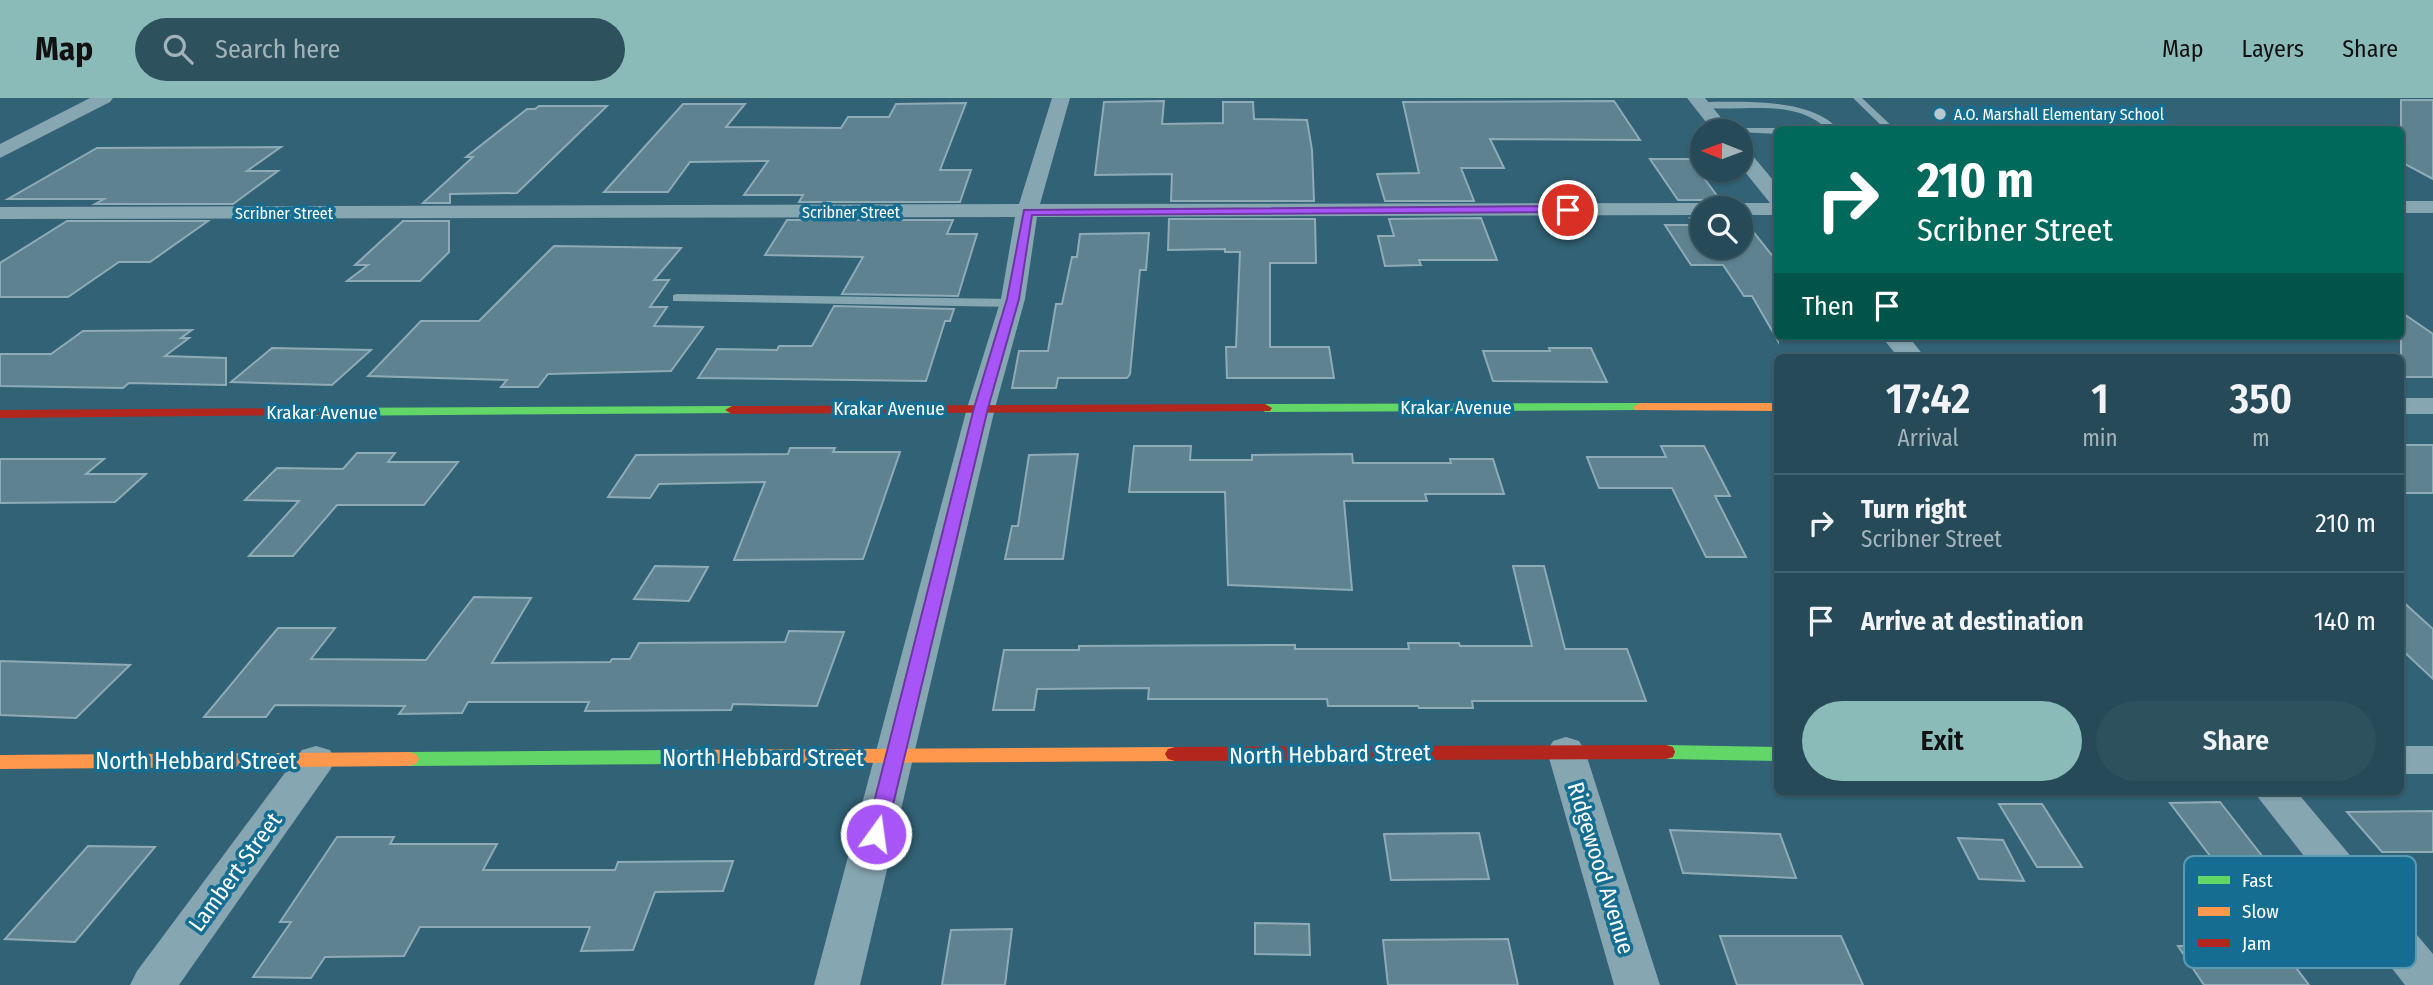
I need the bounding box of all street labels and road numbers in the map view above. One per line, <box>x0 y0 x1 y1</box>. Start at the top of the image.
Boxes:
street label: Scribner Street <box>802 203 901 222</box>
street label: Scribner Street <box>235 204 334 223</box>
street label: Krakar Avenue <box>1400 396 1512 419</box>
street label: Krakar Avenue <box>833 397 945 420</box>
street label: Krakar Avenue <box>266 401 378 424</box>
street label: North Hebbard Street <box>1229 738 1432 770</box>
street label: North Hebbard Street <box>662 744 864 772</box>
street label: North Hebbard Street <box>95 747 297 775</box>
street label: Ridgewood Avenue <box>1562 779 1640 957</box>
street label: Lambert Street <box>183 807 288 937</box>

